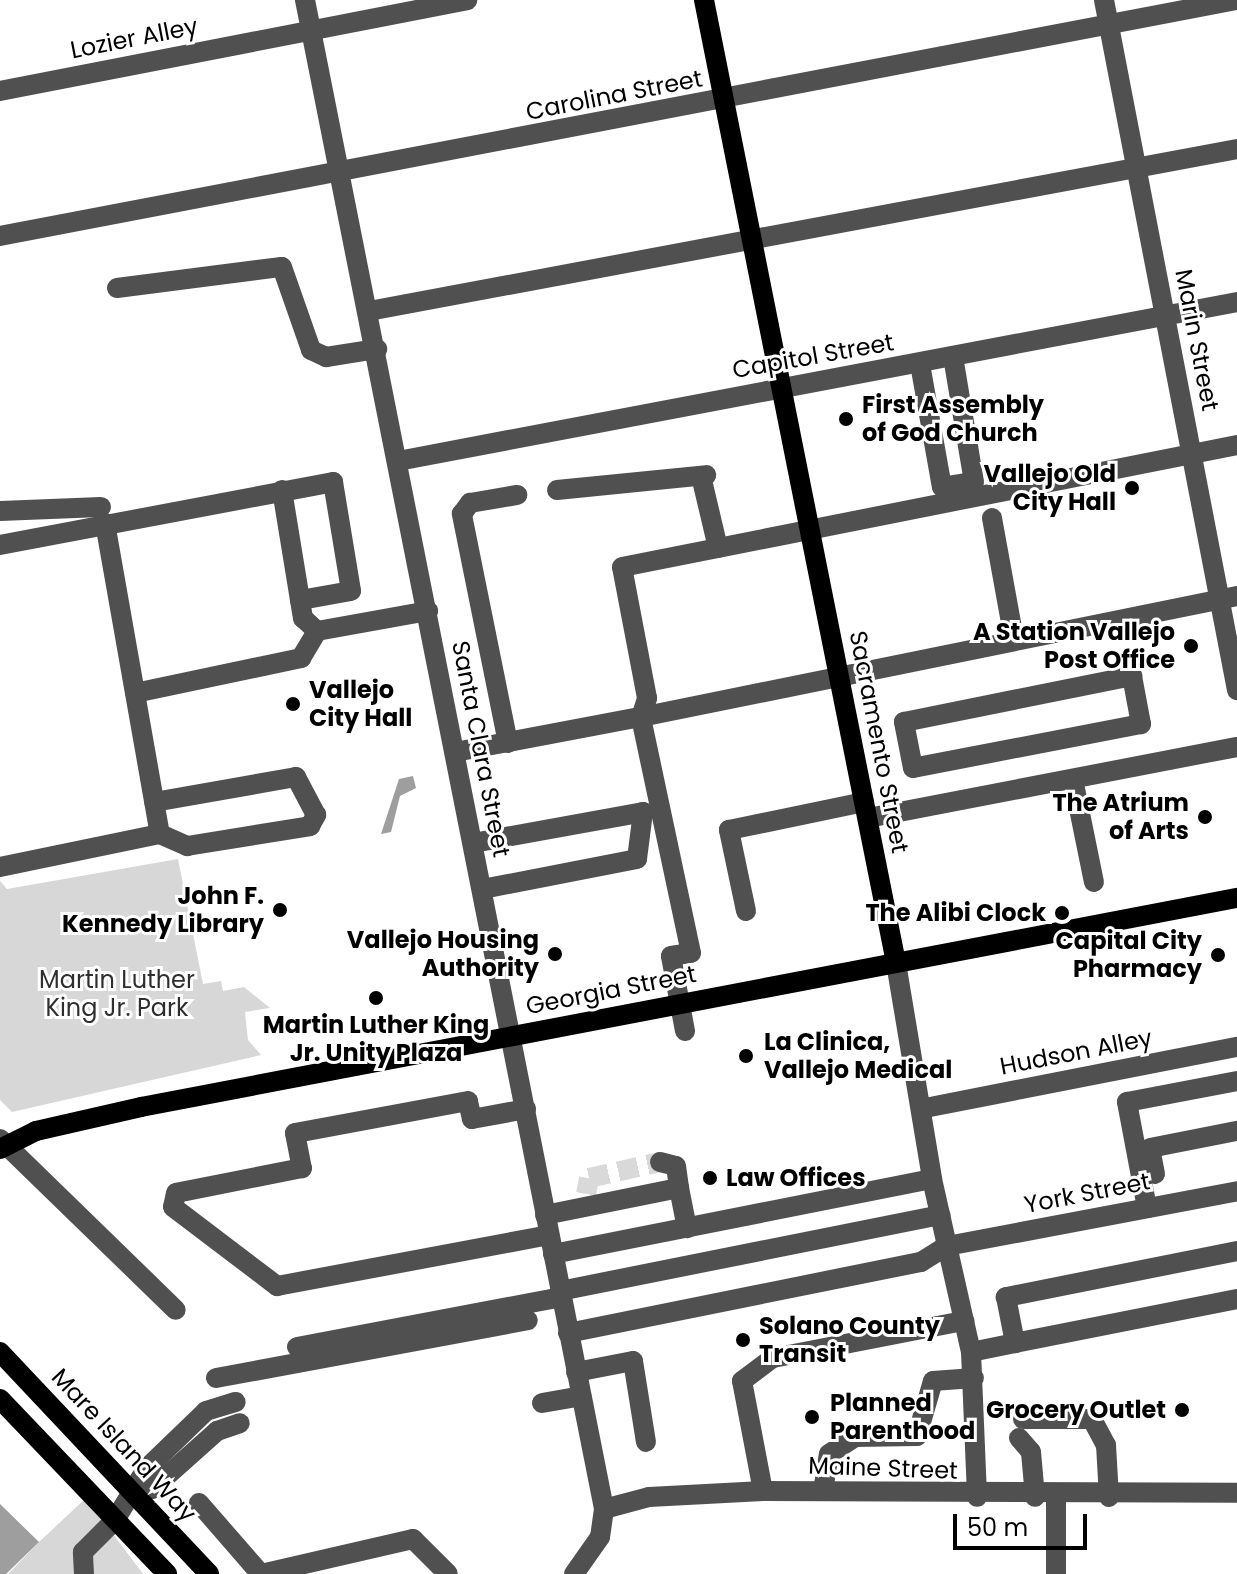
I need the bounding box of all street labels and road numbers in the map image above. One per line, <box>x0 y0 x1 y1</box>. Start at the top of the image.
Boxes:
street label: Lozier Alley <box>68 12 200 64</box>
street label: Carolina Street <box>523 64 705 126</box>
street label: Marin Street <box>1169 267 1225 413</box>
street label: Capitol Street <box>730 328 896 384</box>
street label: Sacramento Street <box>843 628 915 856</box>
street label: Santa Clara Street <box>446 638 516 860</box>
street label: Georgia Street <box>523 959 699 1021</box>
street label: Hudson Alley <box>998 1023 1154 1081</box>
street label: York Street <box>1022 1167 1152 1219</box>
street label: Mare Island Way <box>46 1362 202 1528</box>
street label: Maine Street <box>808 1451 958 1485</box>

